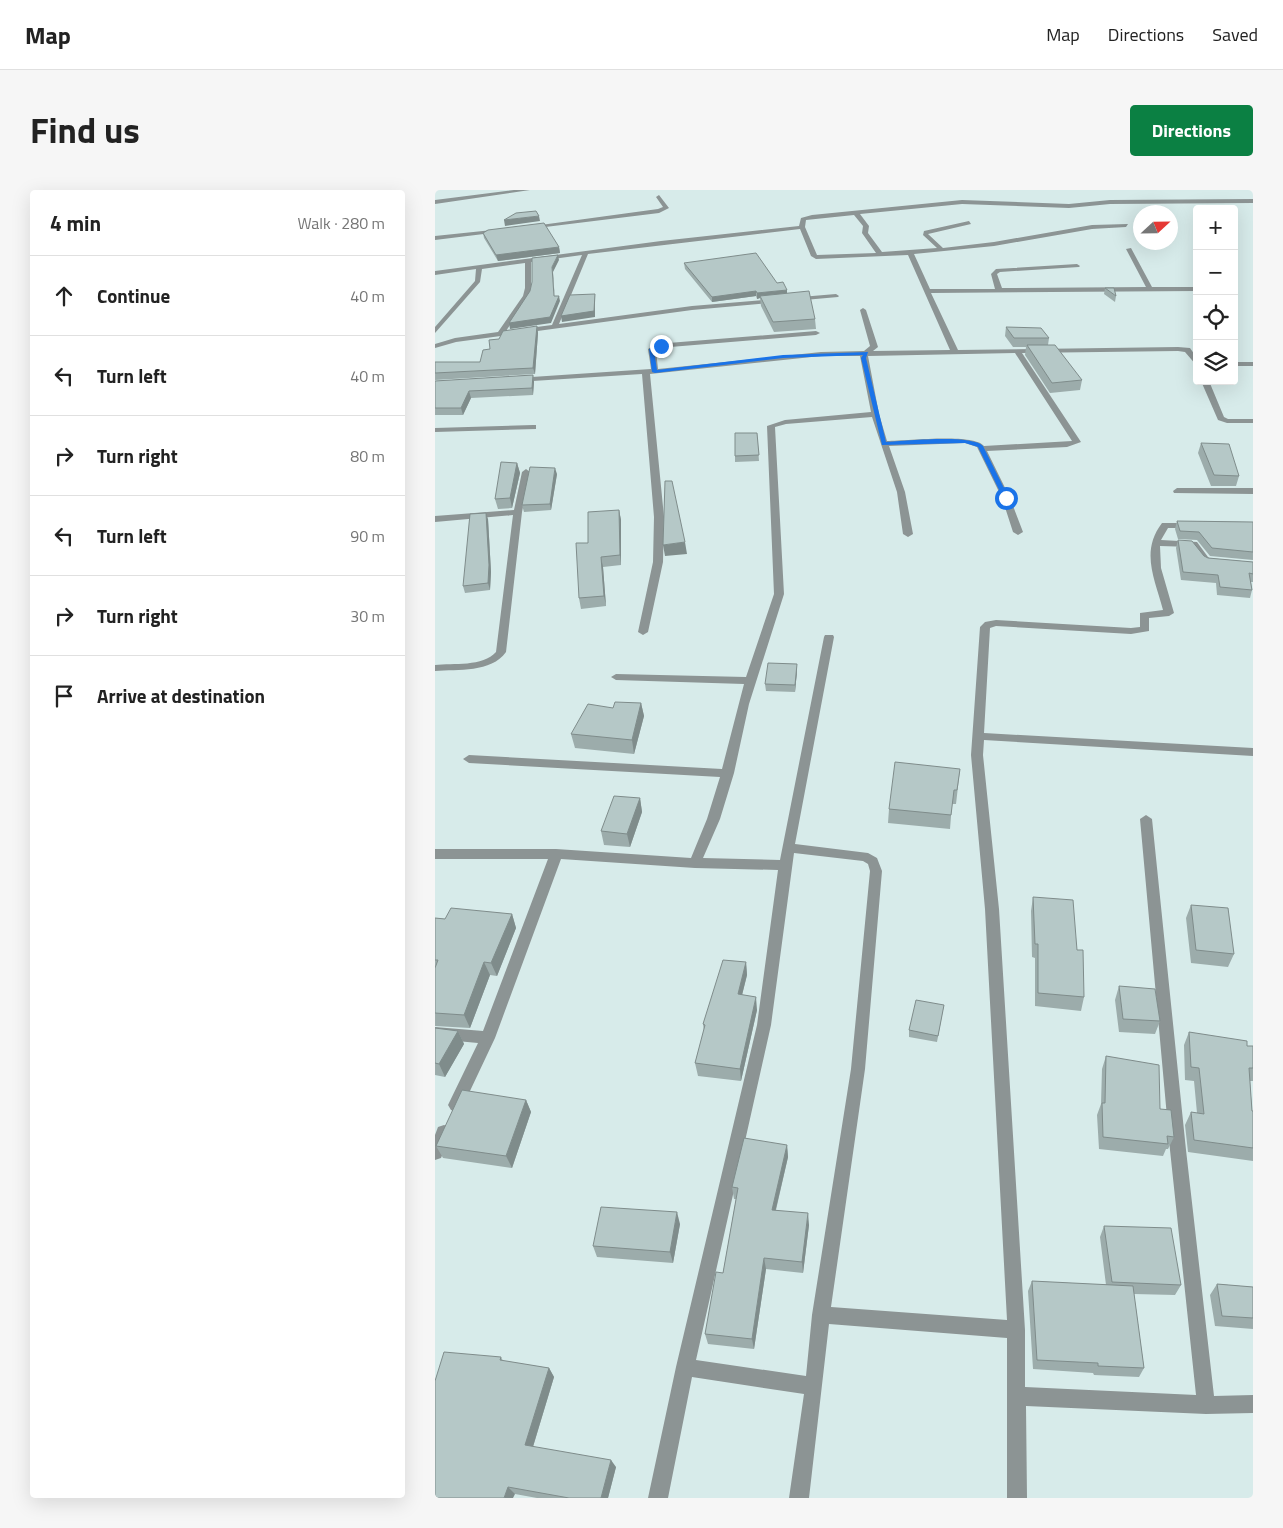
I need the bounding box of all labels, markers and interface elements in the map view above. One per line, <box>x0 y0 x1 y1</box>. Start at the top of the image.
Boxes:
text: Map <box>25 17 71 53</box>
text: Map <box>1046 21 1080 48</box>
text: Directions <box>1108 21 1184 48</box>
text: Saved <box>1212 21 1258 48</box>
text: Find us <box>30 103 140 157</box>
button: Directions <box>1130 105 1253 156</box>
north arrow <box>1133 205 1178 250</box>
map controls <box>1193 205 1238 385</box>
button: + <box>1193 205 1238 250</box>
text: 4 min <box>50 207 101 239</box>
text: Walk · 280 m <box>297 211 385 235</box>
button: − <box>1193 250 1238 295</box>
text: Continue <box>97 281 170 310</box>
icon: ahead <box>50 282 78 310</box>
text: 40 m <box>350 284 385 308</box>
button: locate <box>1193 295 1238 340</box>
route end <box>650 335 673 358</box>
button: layers <box>1193 340 1238 385</box>
text: Turn left <box>97 361 167 390</box>
icon: left <box>50 362 78 390</box>
text: 40 m <box>350 364 385 388</box>
text: Turn right <box>97 441 178 470</box>
icon: right <box>50 442 78 470</box>
text: 80 m <box>350 444 385 468</box>
route start <box>995 487 1018 510</box>
text: Turn left <box>97 521 167 550</box>
icon: left <box>50 522 78 550</box>
text: 90 m <box>350 524 385 548</box>
text: Turn right <box>97 601 178 630</box>
icon: right <box>50 602 78 630</box>
text: 30 m <box>350 604 385 628</box>
text: Arrive at destination <box>97 681 265 710</box>
icon: arrive <box>50 682 78 710</box>

